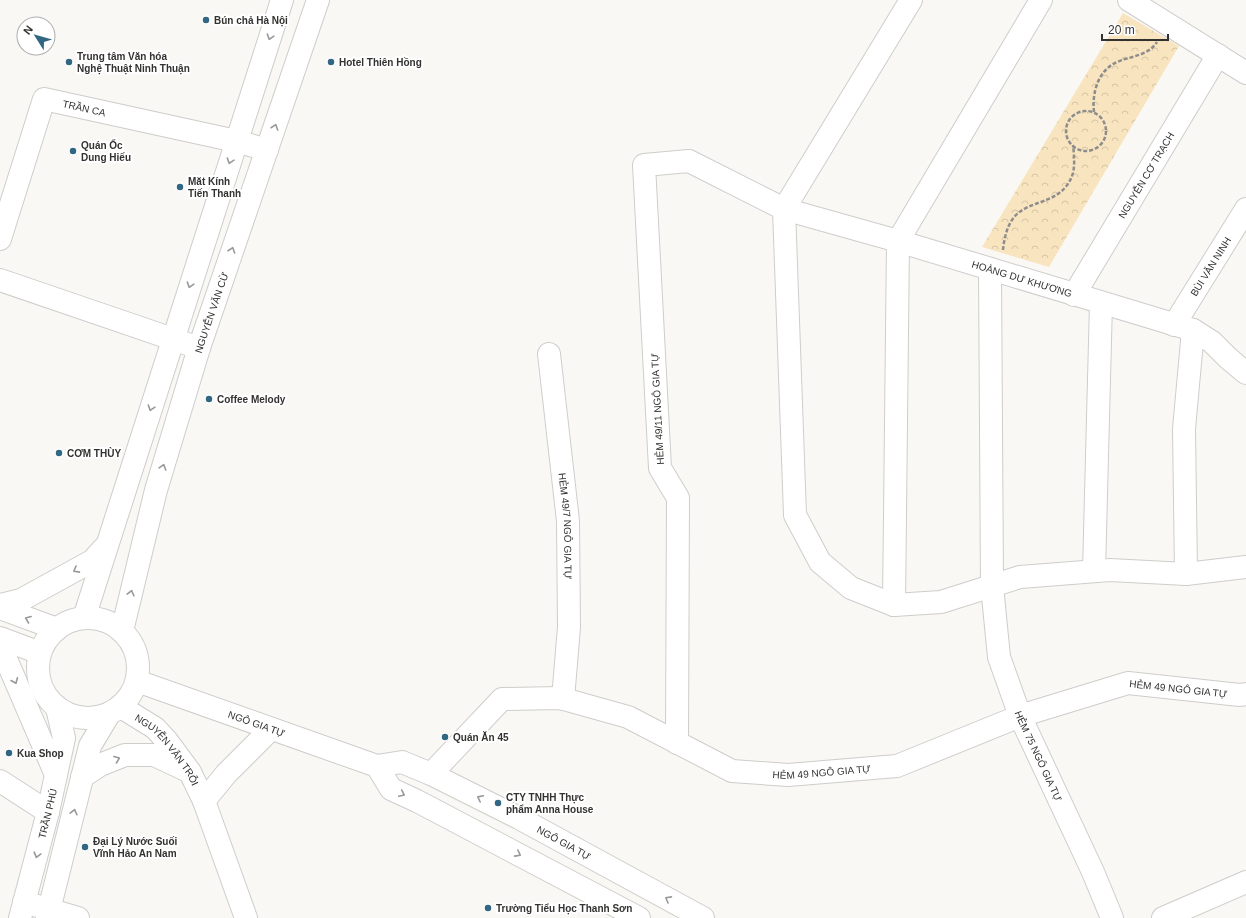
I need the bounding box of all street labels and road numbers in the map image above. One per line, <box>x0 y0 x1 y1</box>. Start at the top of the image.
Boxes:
street label: TRẦN CA <box>62 98 107 118</box>
street label: NGUYỄN CƠ TRẠCH <box>1116 130 1177 220</box>
street label: BÙI VĂN NINH <box>1188 235 1233 298</box>
street label: HOÀNG DƯ KHƯƠNG <box>970 259 1074 299</box>
street label: NGUYỄN VĂN CỪ <box>193 270 231 354</box>
street label: HẺM 49/11 NGÔ GIA TỰ <box>648 353 666 465</box>
street label: HẺM 49/7 NGÔ GIA TỰ <box>557 472 574 580</box>
street label: HẺM 49 NGÔ GIA TỰ <box>1129 678 1228 700</box>
street label: NGÔ GIA TỰ <box>227 709 287 739</box>
street label: HẺM 75 NGÔ GIA TỰ <box>1013 709 1064 803</box>
street label: NGUYỄN VĂN TRỖI <box>133 712 201 787</box>
street label: HẺM 49 NGÔ GIA TỰ <box>772 763 872 781</box>
street label: TRẦN PHÚ <box>36 787 59 840</box>
street label: NGÔ GIA TỰ <box>535 824 593 862</box>

